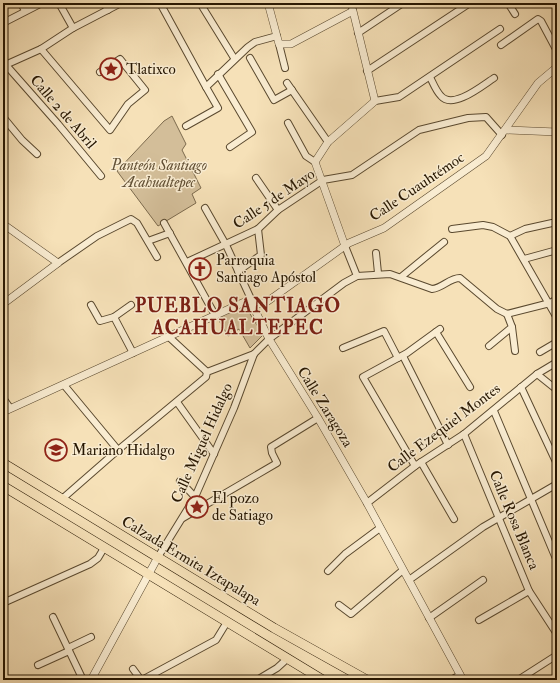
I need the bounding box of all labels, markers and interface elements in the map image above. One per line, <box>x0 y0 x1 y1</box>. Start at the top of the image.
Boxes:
place icon: Tlatixco <box>98 56 124 82</box>
place label: Tlatixco <box>126 60 176 79</box>
street label: Calle 2 de Abril <box>26 71 100 153</box>
street label: Calle Cuauhtémoc <box>366 148 468 226</box>
park label: Panteón Santiago Acahualtepec <box>110 156 207 192</box>
street label: Calle 5 de Mayo <box>229 165 319 233</box>
place label: Parroquia Santiago Apóstol <box>216 251 316 288</box>
church icon: Parroquia Santiago Apóstol <box>187 256 213 282</box>
district label: PUEBLO SANTIAGO ACAHUALTEPEC <box>135 294 341 340</box>
street label: Calle Zaragoza <box>293 363 358 451</box>
street label: Calle Ezequiel Montes <box>384 379 504 477</box>
street label: Calle Miguel Hidalgo <box>167 380 237 506</box>
school or university icon: Mariano Hidalgo <box>43 437 69 463</box>
place label: Mariano Hidalgo <box>72 441 175 460</box>
street label: Calle Rosa Blanca <box>485 467 544 573</box>
place label: El pozo de Satiago <box>212 489 273 525</box>
place icon: El pozo de Satiago <box>184 494 210 520</box>
street label: Calzada Ermita Iztapalapa <box>117 512 265 611</box>

